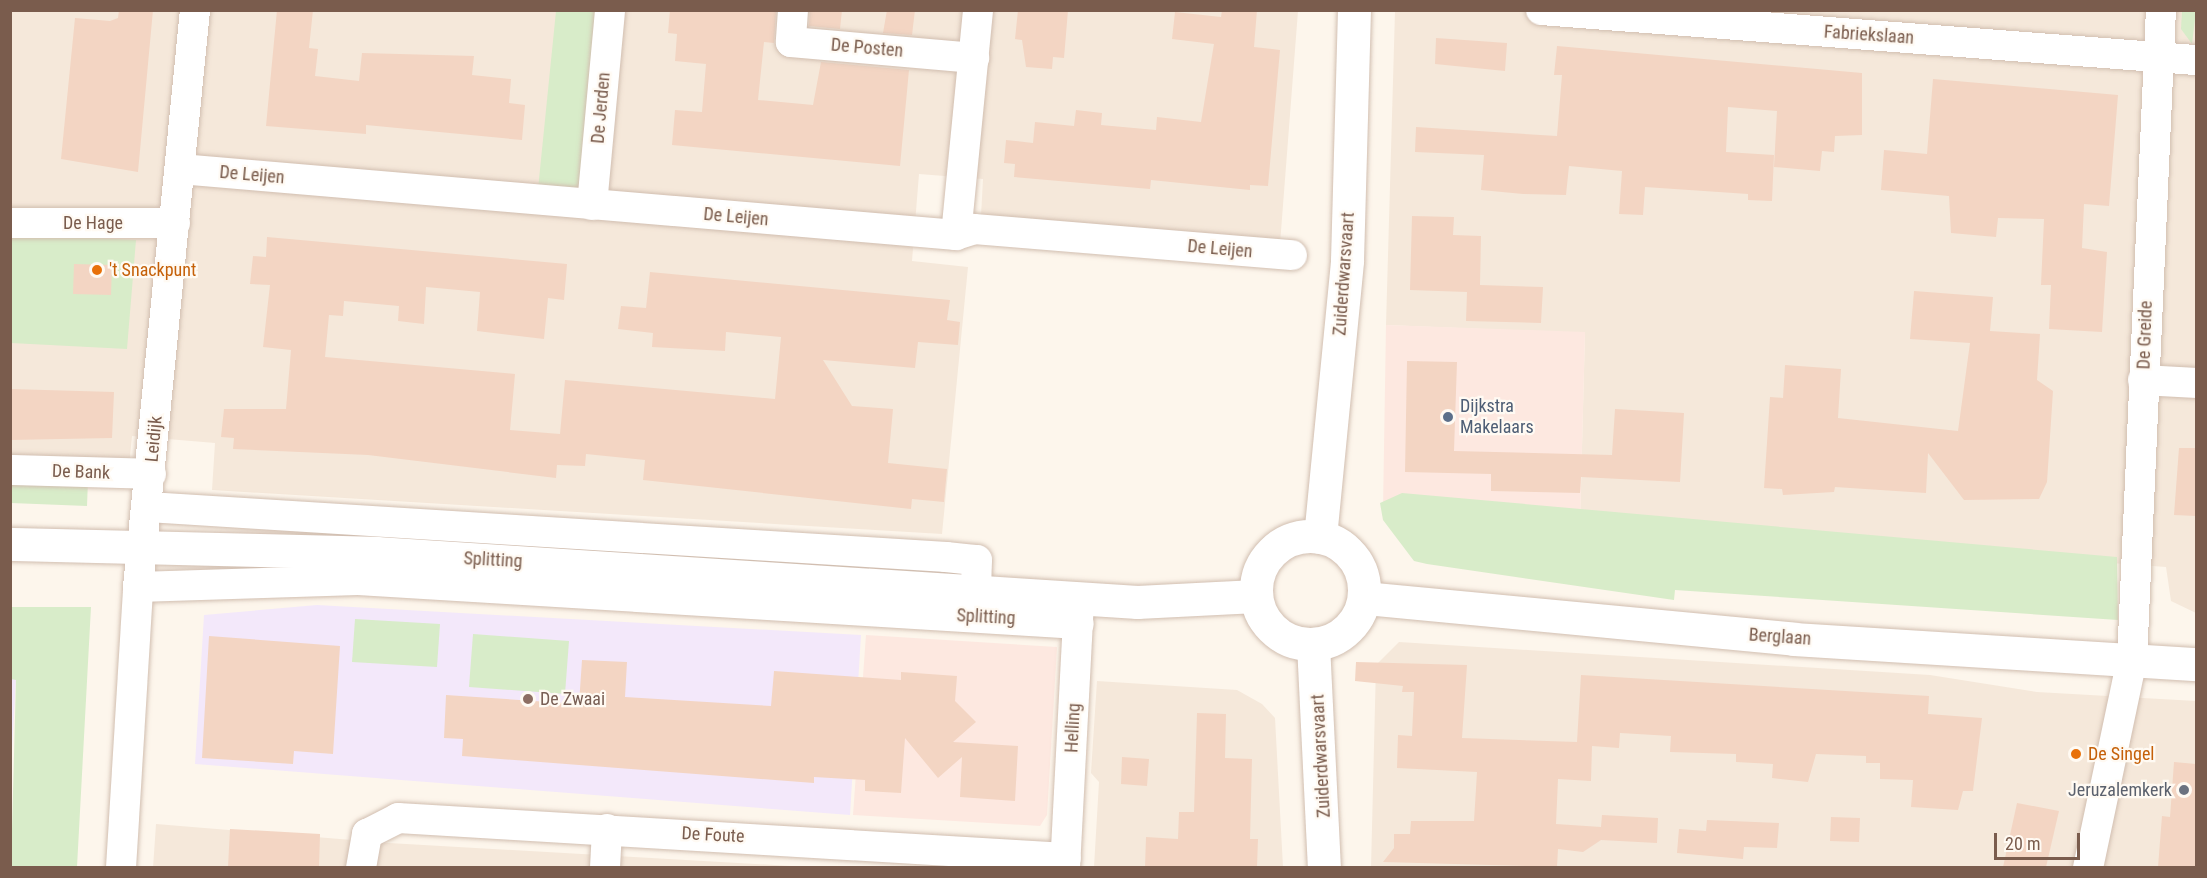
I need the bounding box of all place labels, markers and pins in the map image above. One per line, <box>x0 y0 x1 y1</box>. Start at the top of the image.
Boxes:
place label: 't Snackpunt <box>109 259 196 281</box>
marker: 't Snackpunt <box>90 263 104 277</box>
place label: Dijkstra Makelaars <box>1460 396 1534 438</box>
marker: Dijkstra Makelaars <box>1441 410 1455 424</box>
place label: De Zwaai <box>540 688 605 710</box>
marker: De Zwaai <box>521 692 535 706</box>
place label: De Singel <box>2088 743 2154 765</box>
marker: De Singel <box>2069 747 2083 761</box>
place label: Jeruzalemkerk <box>2068 779 2172 801</box>
marker: Jeruzalemkerk <box>2177 783 2191 797</box>

